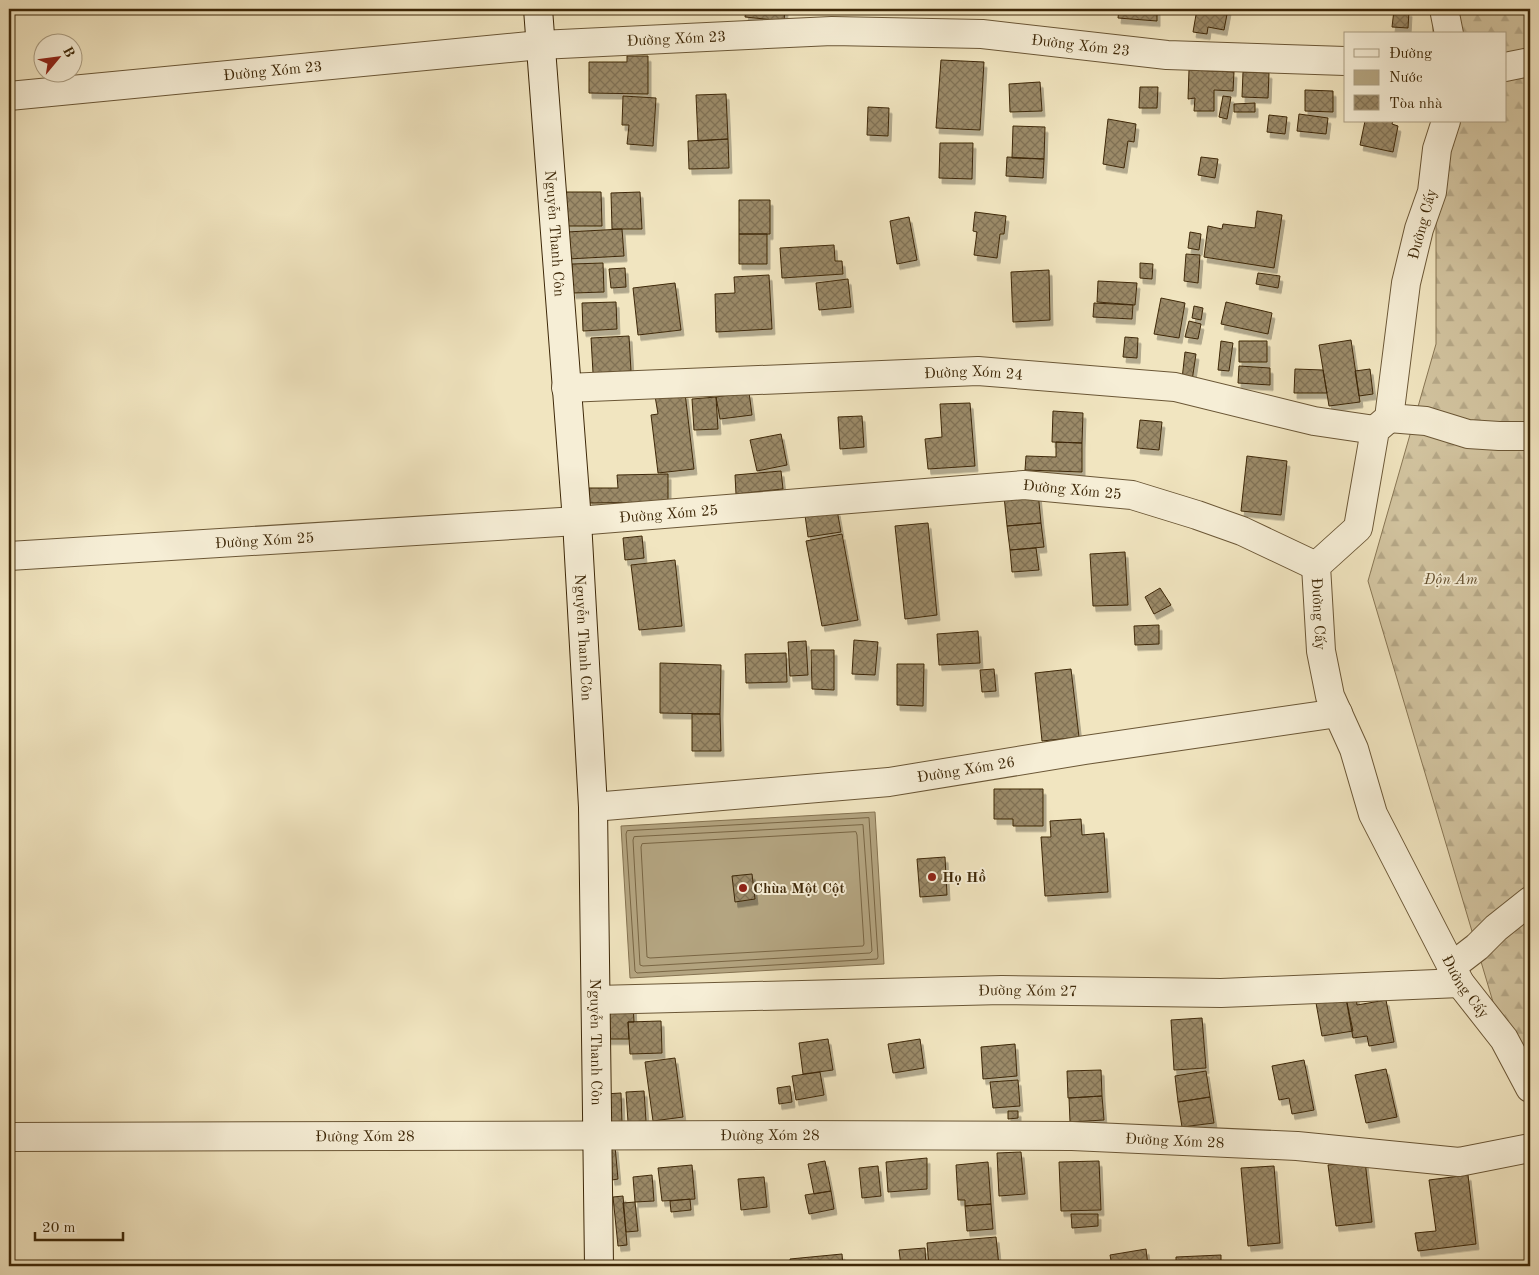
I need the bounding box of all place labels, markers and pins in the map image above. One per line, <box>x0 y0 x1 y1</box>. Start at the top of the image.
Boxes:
place label: Họ Hồ <box>942 869 986 886</box>
marker: Họ Hồ <box>926 871 938 883</box>
marker: Chùa Một Cột <box>737 882 749 894</box>
place label: Chùa Một Cột <box>753 882 845 897</box>

